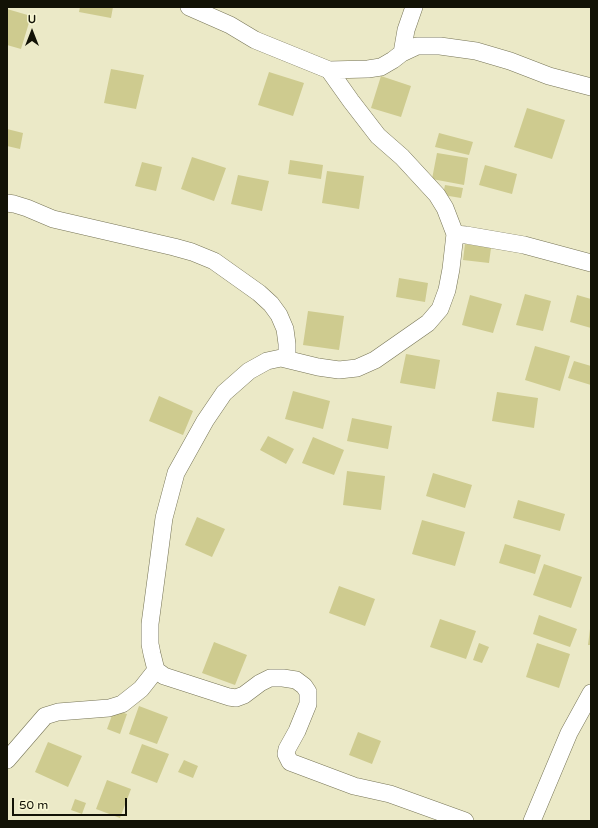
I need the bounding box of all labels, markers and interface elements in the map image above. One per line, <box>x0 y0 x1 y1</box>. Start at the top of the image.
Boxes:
north arrow <box>12 12 52 52</box>
text: U <box>28 13 36 26</box>
scale bar <box>14 790 129 816</box>
text: 50 m <box>19 798 48 812</box>

